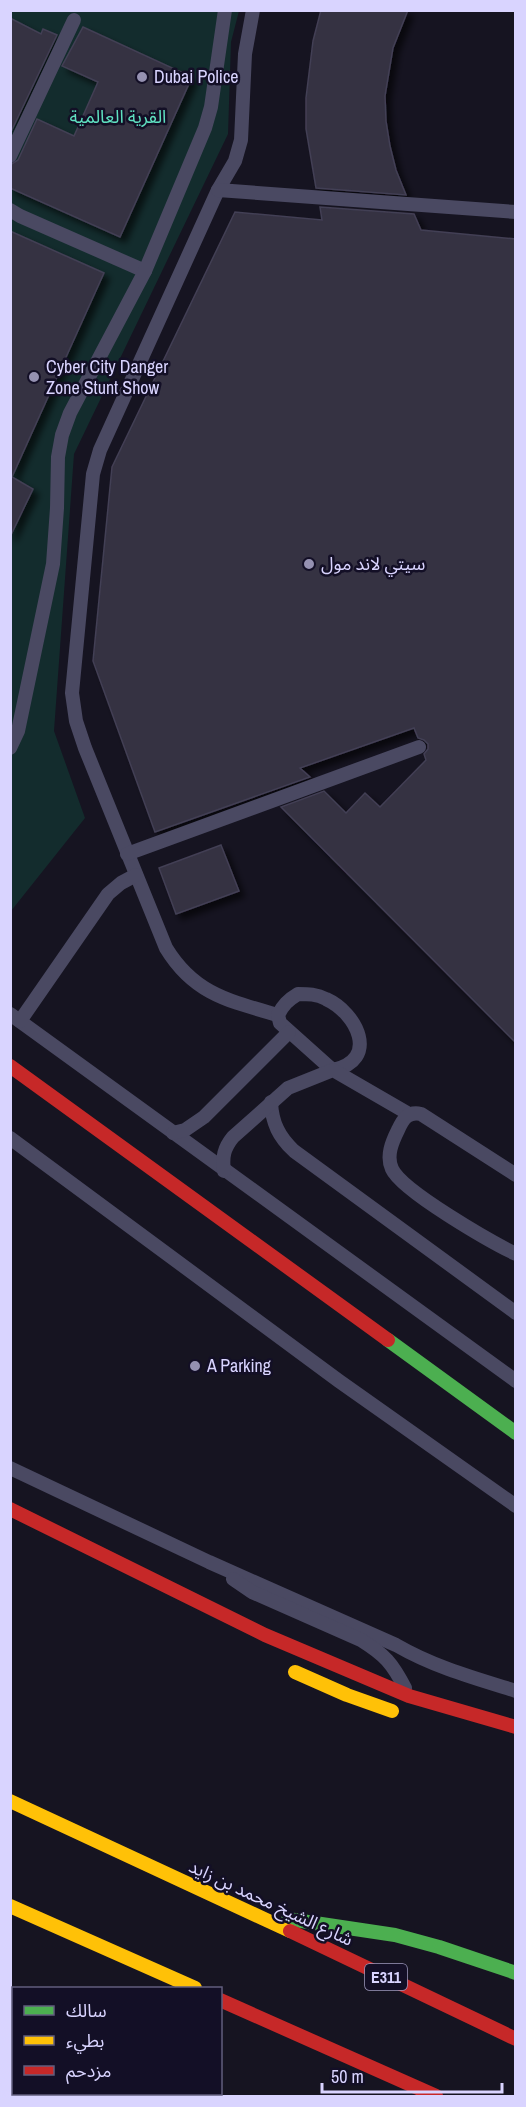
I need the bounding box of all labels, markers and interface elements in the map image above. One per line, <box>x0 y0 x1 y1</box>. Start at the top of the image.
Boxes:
place label: Dubai Police <box>154 64 239 89</box>
marker: Dubai Police <box>135 70 149 84</box>
park label: القرية العالمية <box>70 104 166 129</box>
place label: Cyber City Danger Zone Stunt Show <box>46 354 168 400</box>
marker: Cyber City Danger Zone Stunt Show <box>27 370 41 384</box>
place label: سيتي لاند مول <box>321 551 425 577</box>
marker: سيتي لاند مول <box>302 557 316 571</box>
place label: A Parking <box>206 1353 272 1378</box>
marker: A Parking <box>188 1359 202 1373</box>
street label: شارع الشيخ محمد بن زايد <box>184 1854 357 1953</box>
road number: E311 <box>365 1964 407 1990</box>
legend <box>12 1987 222 2095</box>
text: سالك <box>66 1998 107 2023</box>
text: بطيء <box>66 2028 104 2054</box>
scale bar <box>322 2056 502 2094</box>
text: مزدحم <box>66 2058 111 2084</box>
text: 50 m <box>331 2064 364 2089</box>

